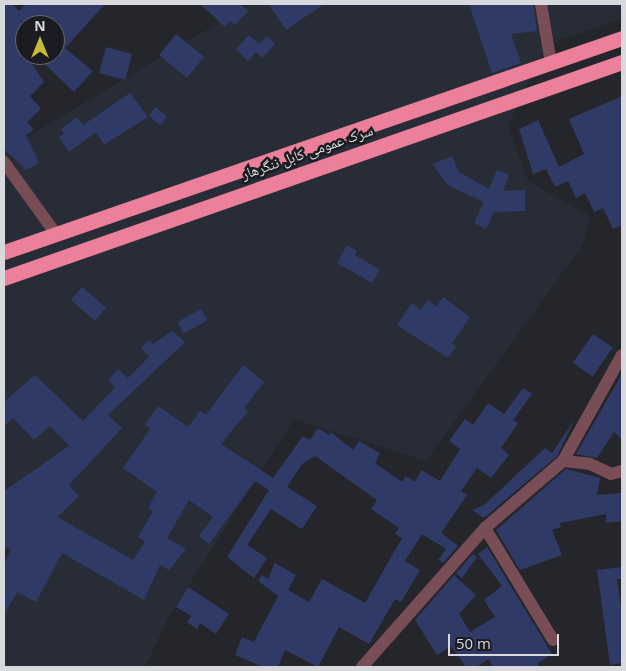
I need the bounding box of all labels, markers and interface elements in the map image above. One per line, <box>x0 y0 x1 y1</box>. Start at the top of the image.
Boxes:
north arrow <box>15 15 65 65</box>
text: N <box>34 16 46 35</box>
street label: سرک عمومی کابل ننگرهار <box>239 121 375 183</box>
scale bar <box>451 624 562 656</box>
text: 50 m <box>456 633 491 653</box>

